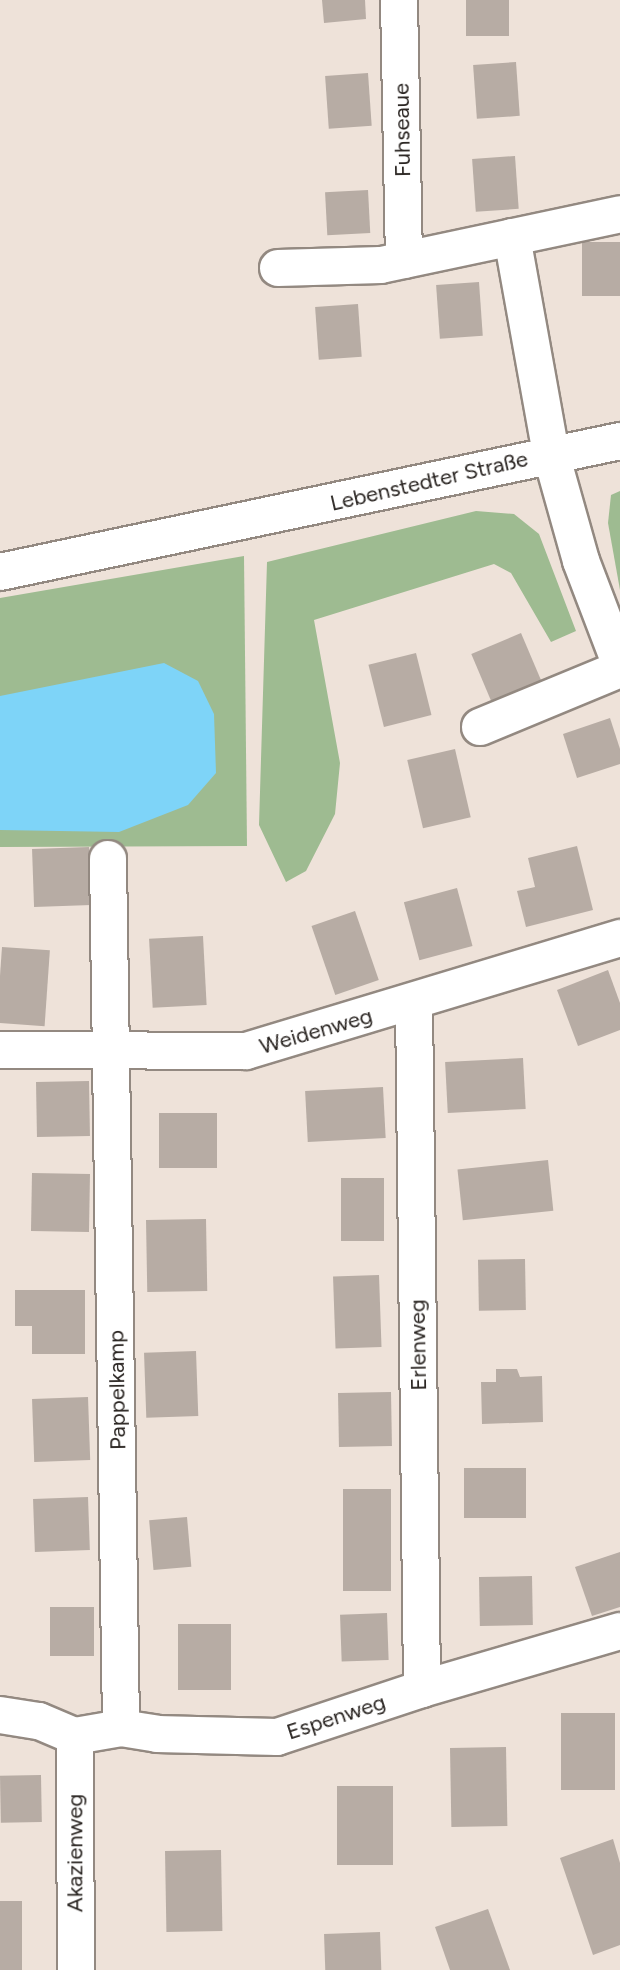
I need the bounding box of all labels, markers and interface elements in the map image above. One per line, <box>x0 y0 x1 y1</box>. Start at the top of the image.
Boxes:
street label: Fuhseaue <box>388 83 416 177</box>
street label: Lebenstedter Straße <box>328 445 530 517</box>
street label: Weidenweg <box>256 1002 376 1060</box>
street label: Erlenweg <box>404 1299 432 1391</box>
street label: Pappelkamp <box>103 1330 131 1450</box>
street label: Espenweg <box>283 1689 389 1745</box>
street label: Akazienweg <box>62 1794 88 1912</box>

